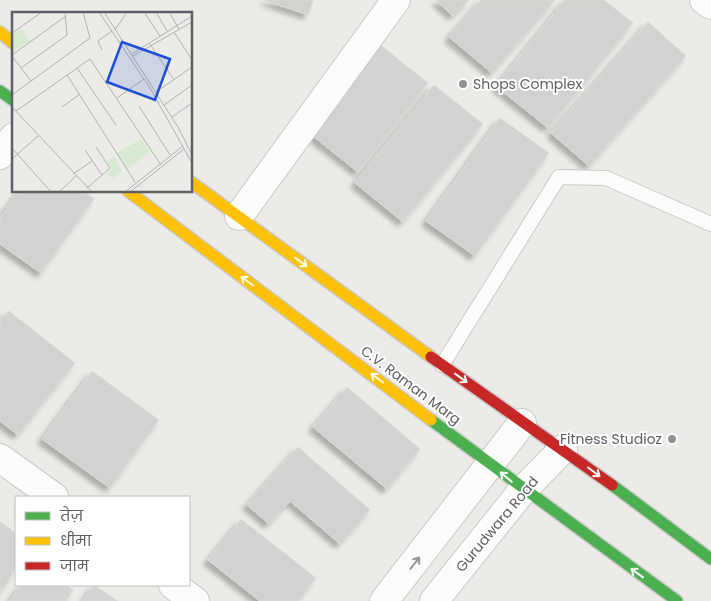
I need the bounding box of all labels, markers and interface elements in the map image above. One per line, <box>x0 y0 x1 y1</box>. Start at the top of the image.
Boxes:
inset map <box>12 12 192 192</box>
place label: Shops Complex <box>473 74 582 94</box>
marker: Shops Complex <box>457 78 469 90</box>
one-way arrow <box>294 257 308 267</box>
one-way arrow <box>240 276 254 286</box>
street label: C.V. Raman Marg <box>357 341 465 429</box>
one-way arrow <box>371 373 384 384</box>
one-way arrow <box>454 373 468 383</box>
place label: Fitness Studioz <box>560 429 662 449</box>
marker: Fitness Studioz <box>666 433 678 445</box>
one-way arrow <box>587 467 601 477</box>
one-way arrow <box>500 471 513 482</box>
street label: Gurudwara Road <box>451 472 543 576</box>
legend <box>15 496 190 586</box>
text: तेज़ <box>59 505 83 526</box>
text: धीमा <box>60 530 92 551</box>
text: जाम <box>59 555 90 576</box>
one-way arrow <box>409 557 420 570</box>
one-way arrow <box>631 567 644 578</box>

